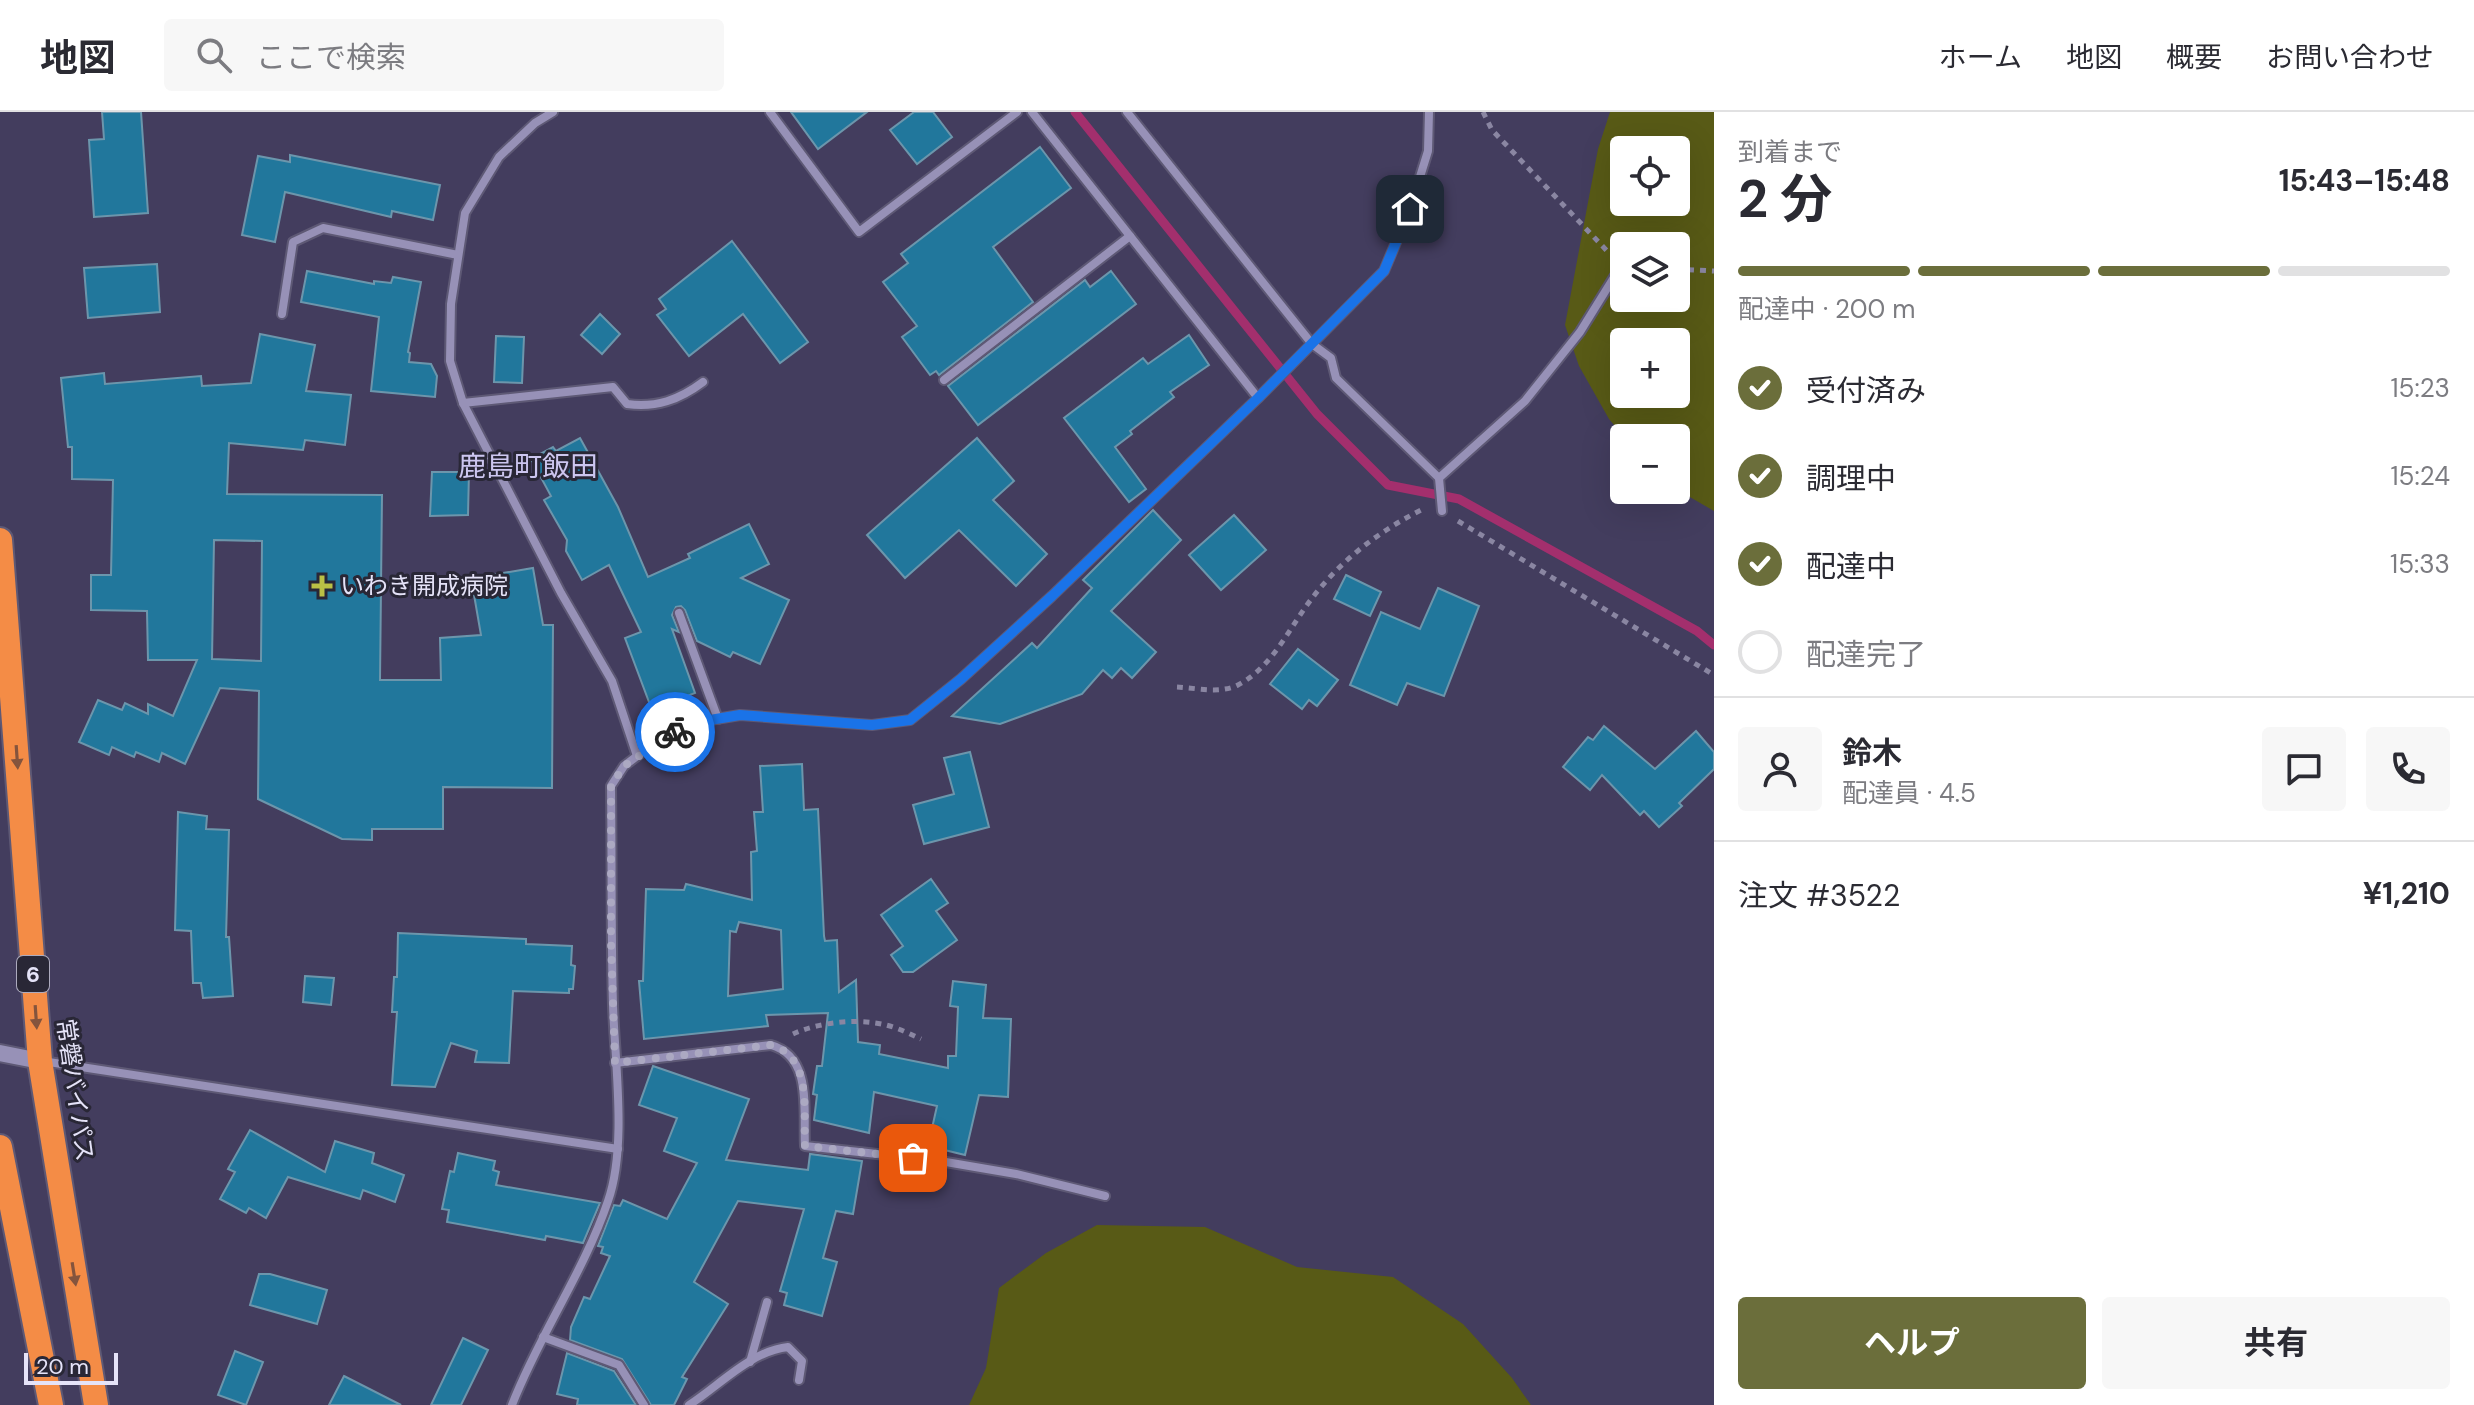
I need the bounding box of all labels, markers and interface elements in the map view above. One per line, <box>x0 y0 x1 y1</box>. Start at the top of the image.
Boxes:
search box <box>164 19 724 91</box>
text: 地図 <box>40 33 116 83</box>
icon: search <box>192 33 236 77</box>
text: ここで検索 <box>256 38 406 77</box>
text: ホーム <box>1939 39 2022 76</box>
text: 地図 <box>2066 39 2122 76</box>
text: 概要 <box>2166 39 2222 76</box>
text: お問い合わせ <box>2266 39 2434 76</box>
text: 到着まで <box>1738 135 1842 169</box>
map controls <box>1610 136 1690 504</box>
button: locate <box>1610 136 1690 216</box>
text: 15:43–15:48 <box>2279 161 2450 200</box>
text: 2 分 <box>1738 165 1832 233</box>
pin <box>1376 175 1444 243</box>
icon: home <box>1388 187 1432 231</box>
button: layers <box>1610 232 1690 312</box>
text: 配達中 · 200 m <box>1738 292 1915 326</box>
button: + <box>1610 328 1690 408</box>
icon: check <box>1738 366 1782 410</box>
text: 受付済み <box>1806 371 1926 410</box>
text: 15:23 <box>2390 371 2450 405</box>
button: − <box>1610 424 1690 504</box>
district label: 鹿島町飯田 <box>458 448 598 485</box>
icon: check <box>1738 454 1782 498</box>
text: 調理中 <box>1806 459 1896 498</box>
text: 15:24 <box>2390 459 2450 493</box>
icon: check <box>1738 542 1782 586</box>
text: 配達中 <box>1806 547 1896 586</box>
text: 15:33 <box>2390 547 2450 581</box>
place label: いわき開成病院 <box>340 570 508 601</box>
marker: いわき開成病院 <box>311 575 333 597</box>
text: 配達完了 <box>1806 635 1926 674</box>
courier <box>635 692 715 772</box>
icon: bike <box>653 710 697 754</box>
button: person <box>1738 727 1822 811</box>
button: chat <box>2262 727 2346 811</box>
button: phone <box>2366 727 2450 811</box>
text: 鈴木 <box>1842 733 1902 772</box>
one-way arrow <box>11 745 24 770</box>
text: 配達員 · 4.5 <box>1842 776 1976 810</box>
text: ¥1,210 <box>2363 874 2450 913</box>
text: 注文 #3522 <box>1738 876 1900 915</box>
road number: 6 <box>17 956 49 992</box>
one-way arrow <box>30 1005 43 1030</box>
street label: 常磐バイパス <box>50 1017 101 1163</box>
pin <box>879 1124 947 1192</box>
icon: bag <box>891 1136 935 1180</box>
one-way arrow <box>69 1262 81 1287</box>
button: ヘルプ <box>1738 1297 2086 1389</box>
button: 共有 <box>2102 1297 2450 1389</box>
scale bar <box>24 1349 118 1385</box>
text: 20 m <box>36 1352 89 1381</box>

